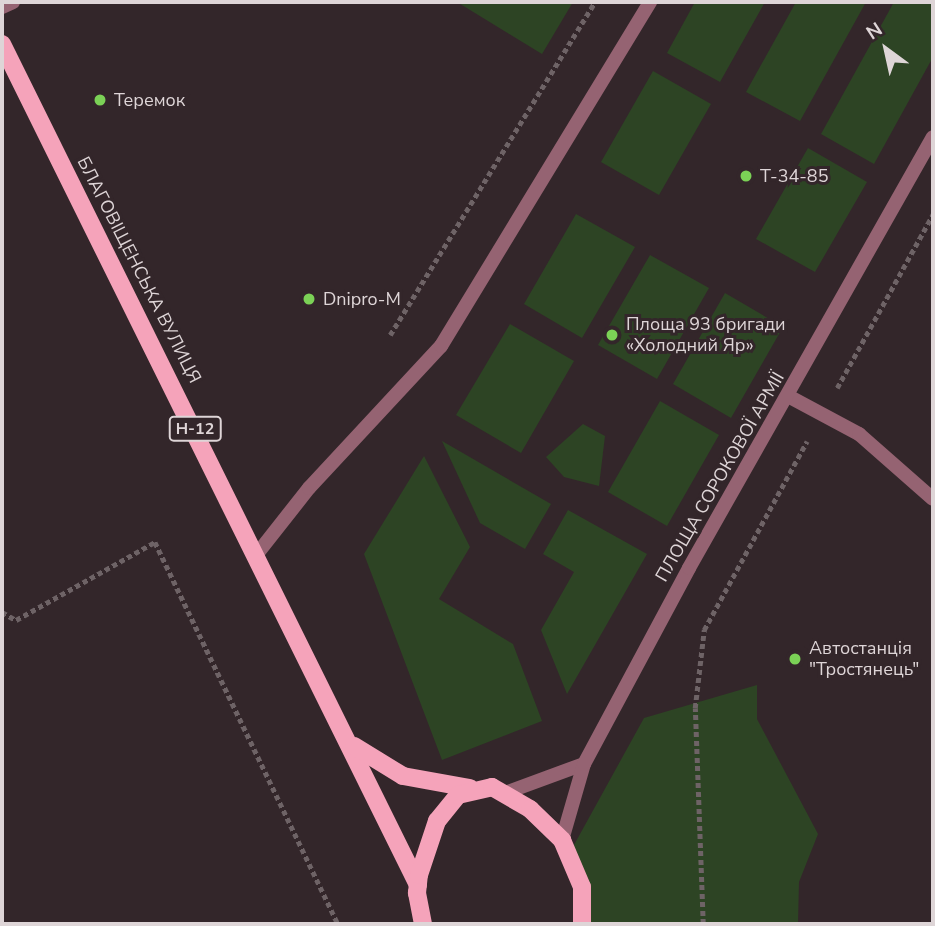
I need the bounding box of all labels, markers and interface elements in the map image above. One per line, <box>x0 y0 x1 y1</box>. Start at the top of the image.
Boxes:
north arrow <box>851 14 921 84</box>
text: N <box>862 17 888 46</box>
place label: Теремок <box>114 89 185 111</box>
marker: Теремок <box>92 92 108 108</box>
street label: БЛАГОВІЩЕНСЬКА ВУЛИЦЯ <box>72 153 206 387</box>
place label: Т-34-85 <box>760 165 828 187</box>
marker: Т-34-85 <box>738 168 754 184</box>
place label: Dnipro-M <box>323 288 401 310</box>
marker: Dnipro-M <box>301 291 317 307</box>
place label: Площа 93 бригади «Холодний Яр» <box>626 314 786 356</box>
marker: Площа 93 бригади «Холодний Яр» <box>604 327 620 343</box>
street label: ПЛОЩА СОРОКОВОЇ АРМІЇ <box>651 368 789 586</box>
road number: Н-12 <box>167 416 223 442</box>
place label: Автостанція "Тростянець" <box>809 638 919 680</box>
marker: Автостанція "Тростянець" <box>787 651 803 667</box>

